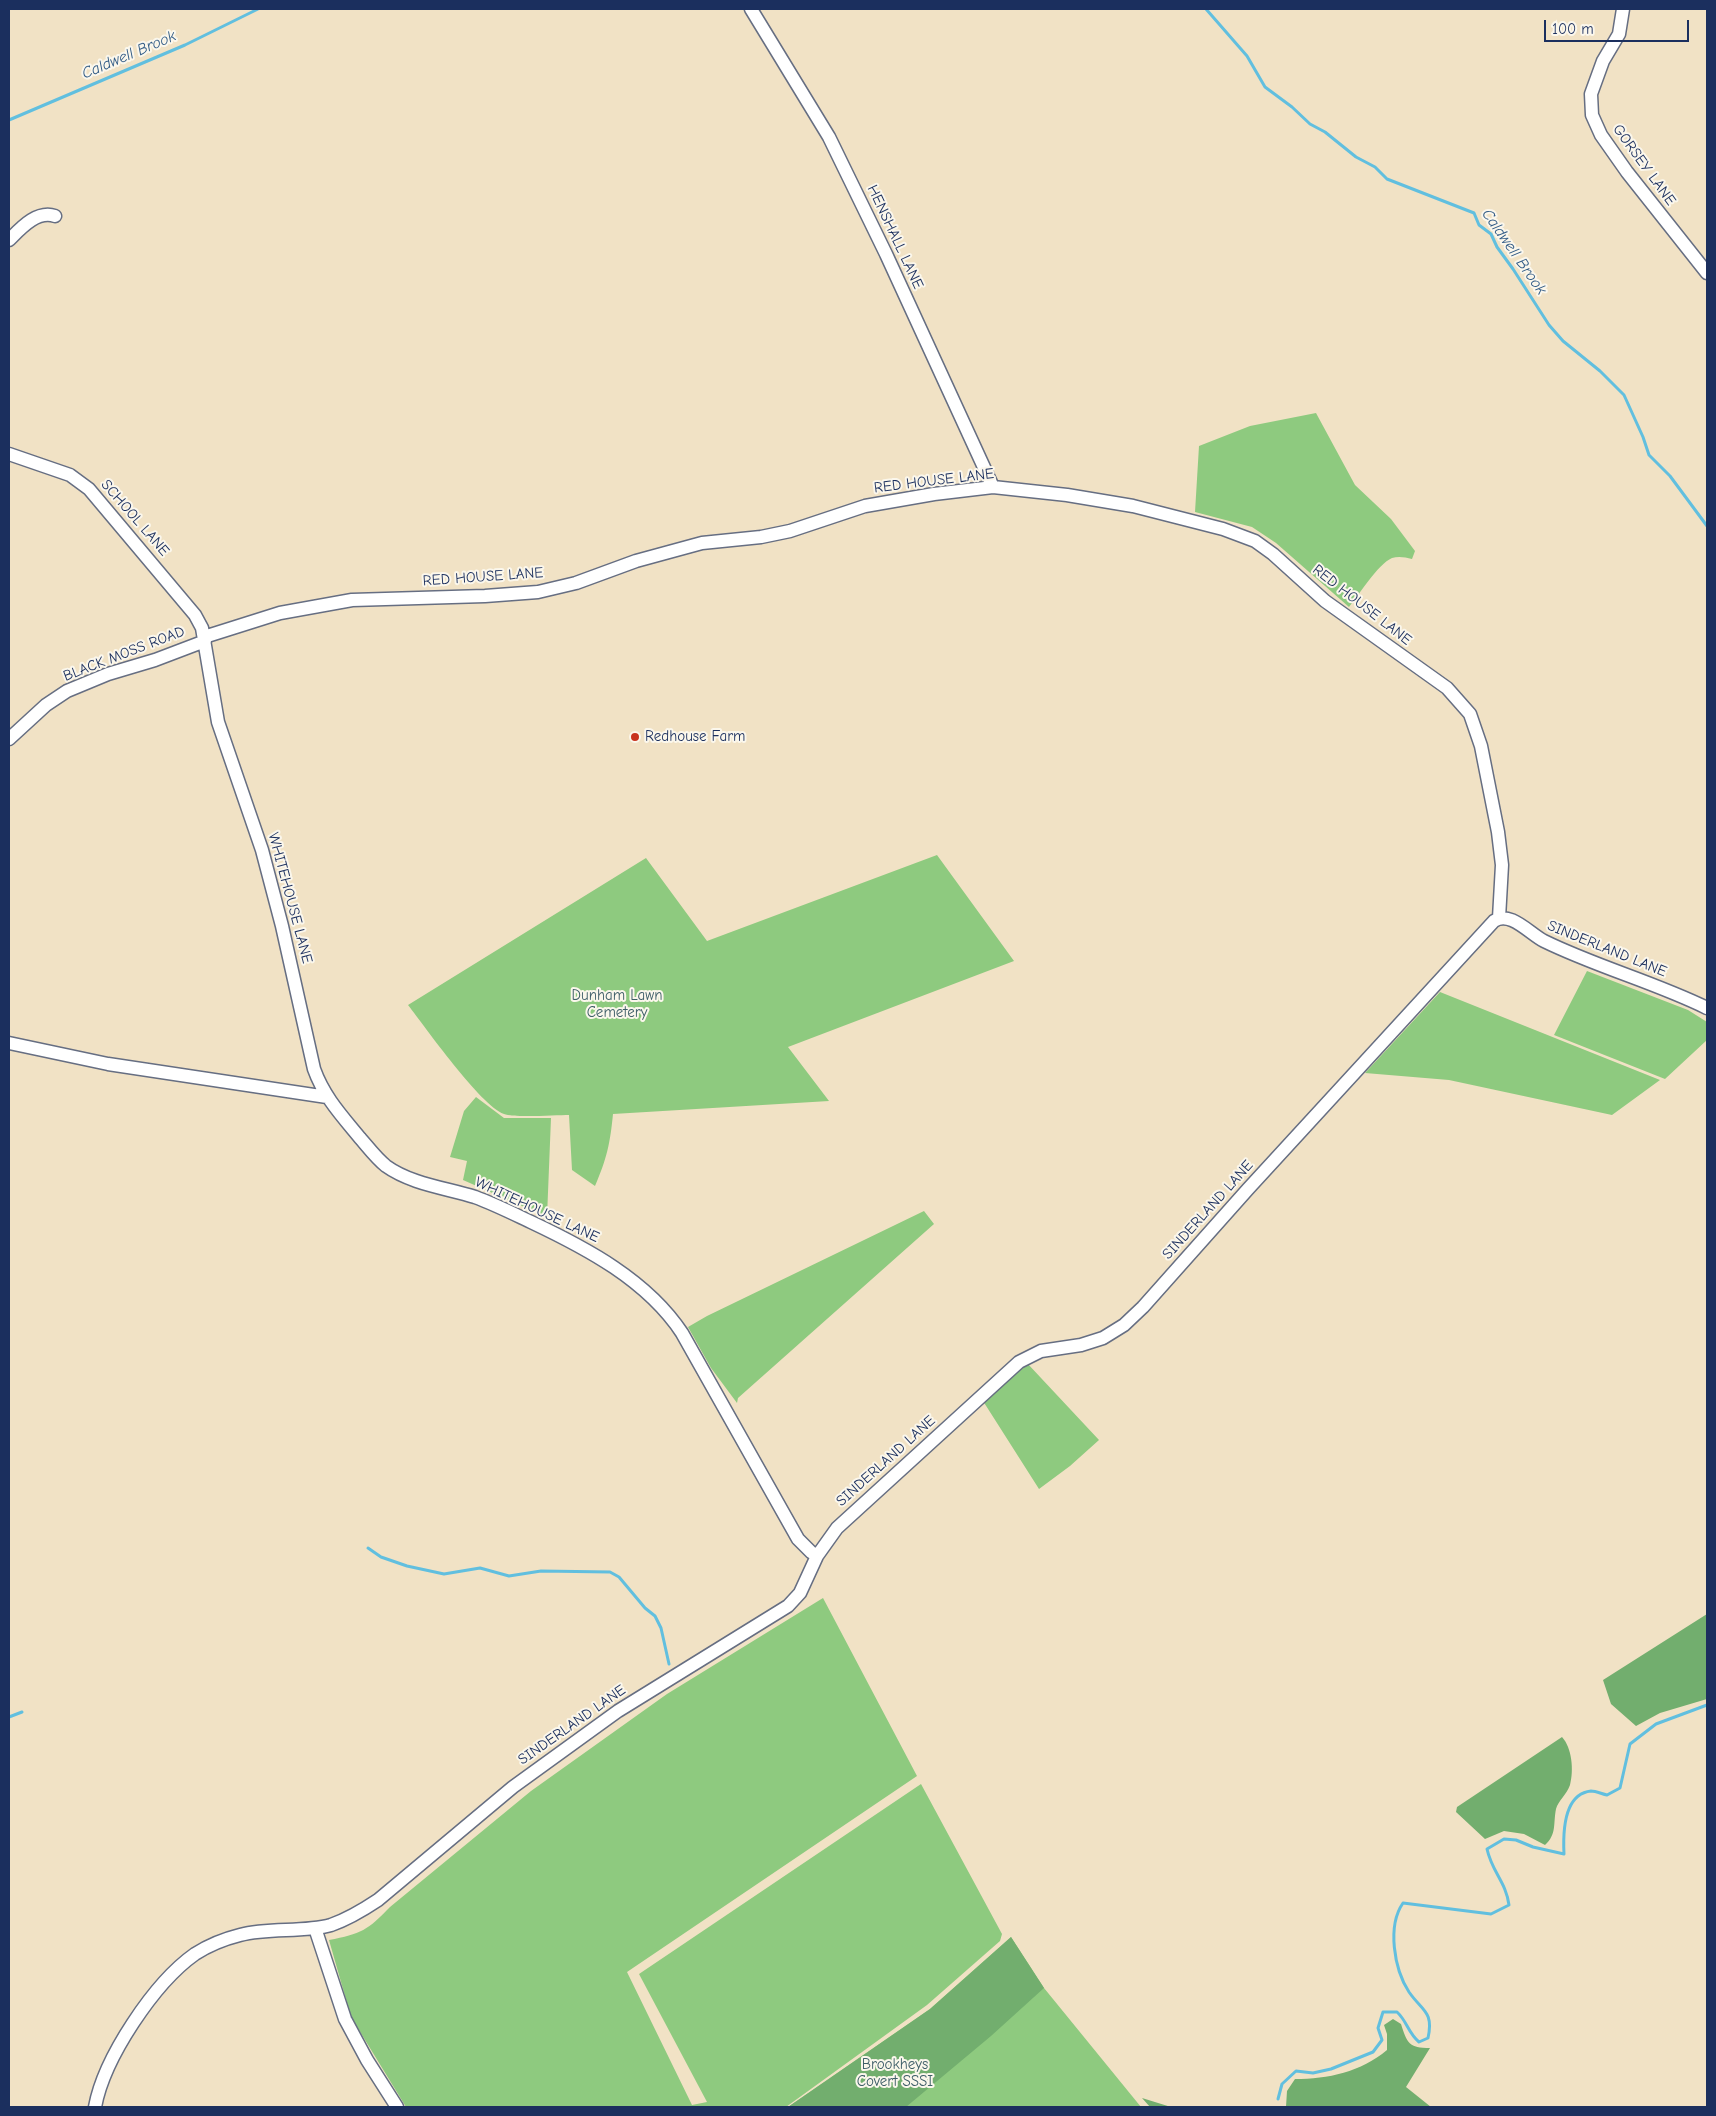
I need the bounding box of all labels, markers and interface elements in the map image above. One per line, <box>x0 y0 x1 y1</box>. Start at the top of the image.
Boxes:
scale bar <box>1546 10 1691 42</box>
text: 100 m <box>1552 20 1594 38</box>
water label: Caldwell Brook <box>79 27 179 83</box>
street label: GORSEY LANE <box>1609 121 1679 209</box>
street label: HENSHALL LANE <box>863 182 927 292</box>
water label: Caldwell Brook <box>1477 205 1551 299</box>
street label: RED HOUSE LANE <box>873 465 995 497</box>
street label: SCHOOL LANE <box>97 476 173 560</box>
street label: RED HOUSE LANE <box>1309 561 1415 649</box>
street label: RED HOUSE LANE <box>422 564 544 590</box>
street label: BLACK MOSS ROAD <box>61 623 187 685</box>
place label: Redhouse Farm <box>645 728 745 746</box>
marker: Redhouse Farm <box>629 731 641 743</box>
street label: WHITEHOUSE LANE <box>264 831 316 965</box>
street label: SINDERLAND LANE <box>1545 917 1669 981</box>
park label: Dunham Lawn Cemetery <box>572 987 662 1022</box>
street label: SINDERLAND LANE <box>1159 1157 1257 1263</box>
street label: WHITEHOUSE LANE <box>472 1173 602 1247</box>
street label: SINDERLAND LANE <box>833 1412 939 1510</box>
street label: SINDERLAND LANE <box>515 1681 629 1769</box>
park label: Brookheys Covert SSSI <box>857 2056 933 2091</box>

